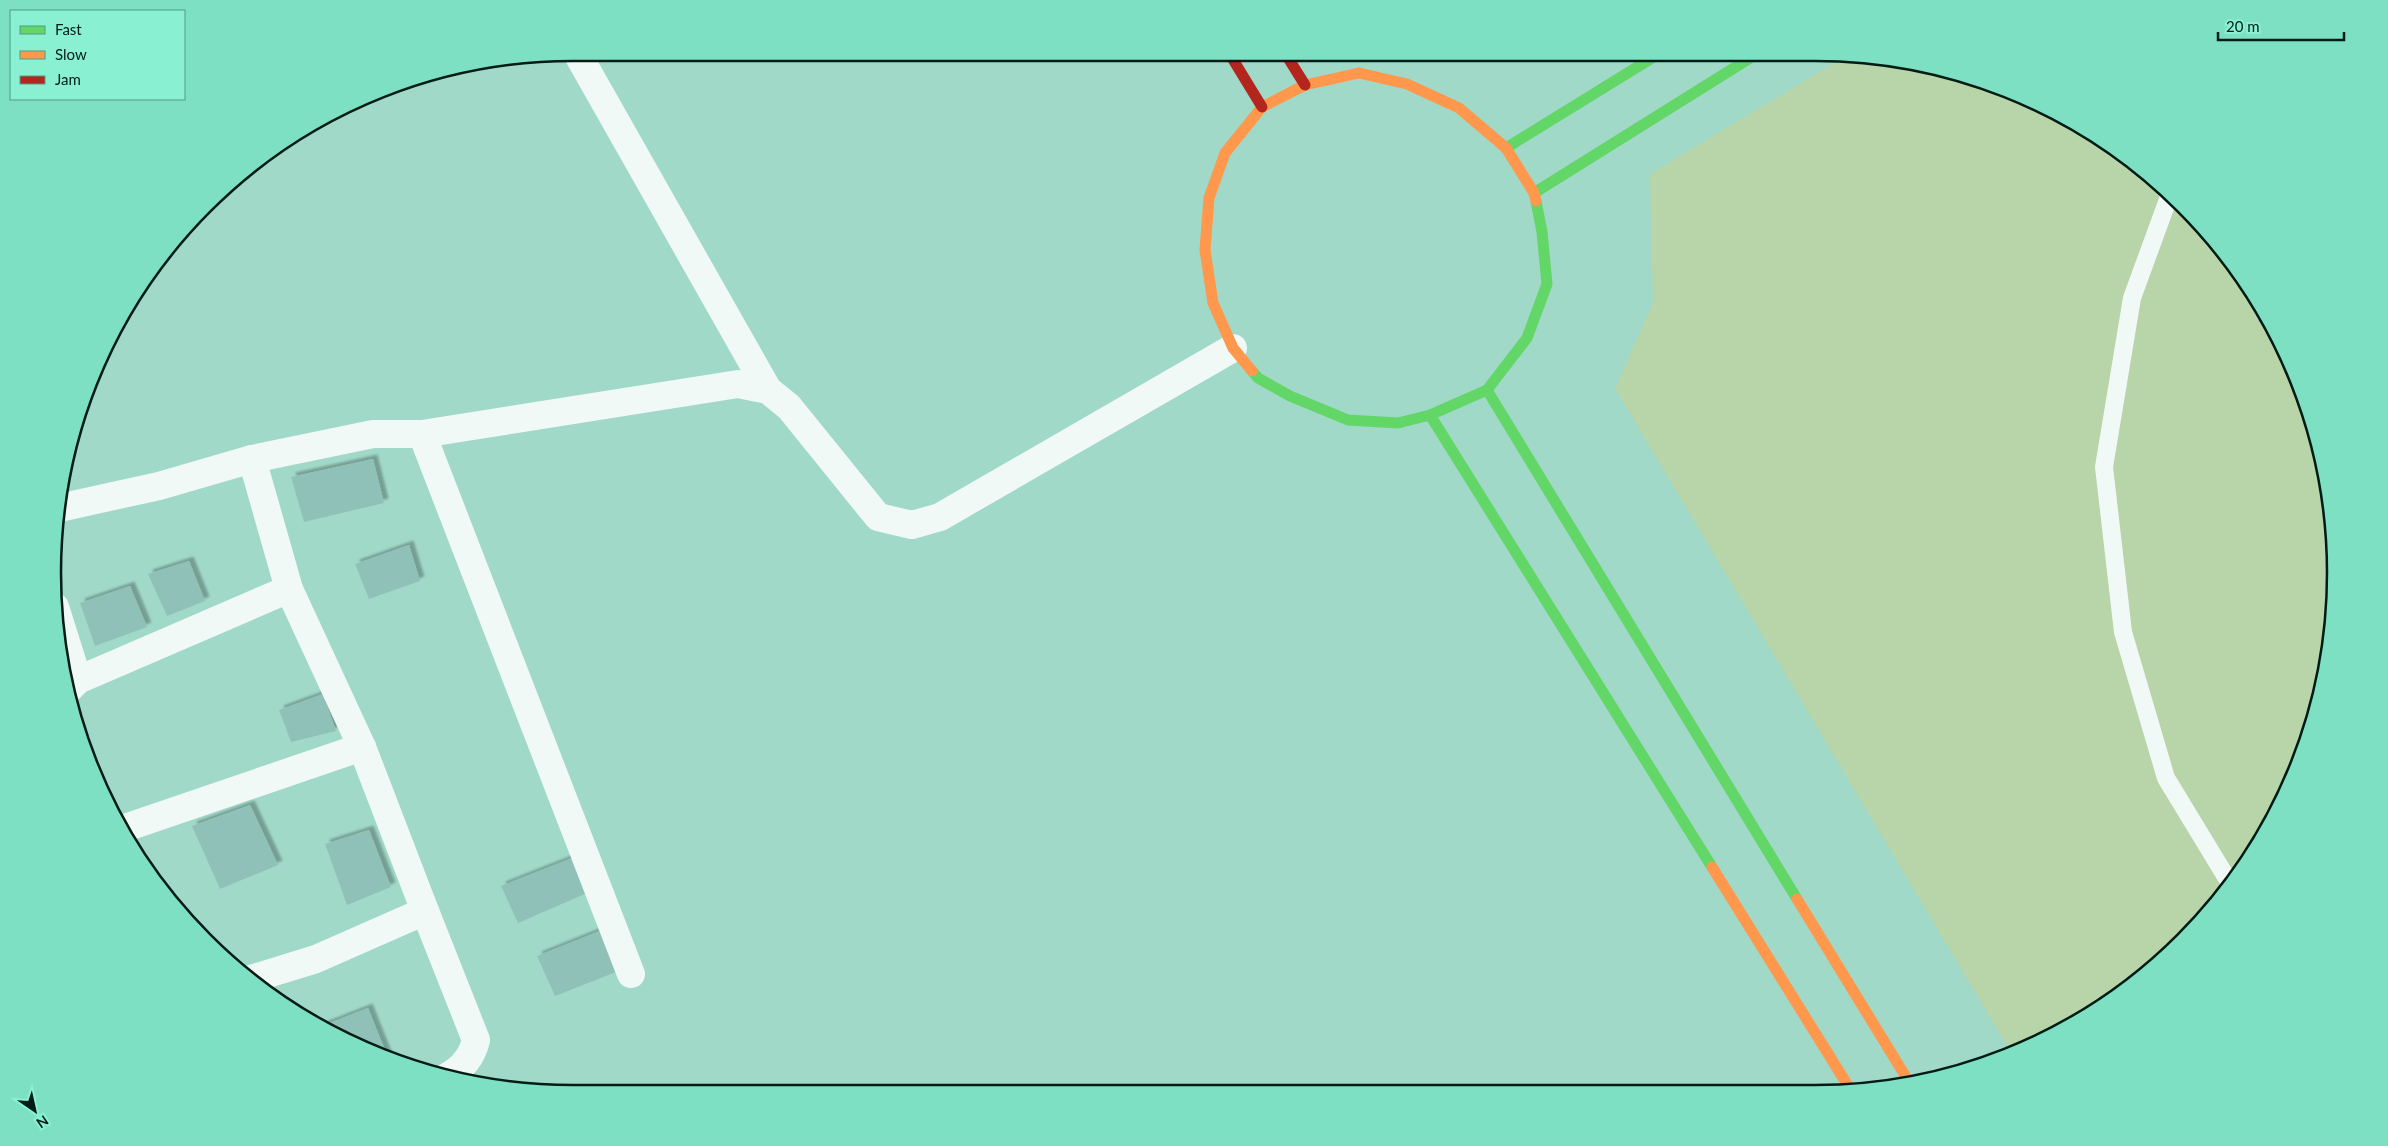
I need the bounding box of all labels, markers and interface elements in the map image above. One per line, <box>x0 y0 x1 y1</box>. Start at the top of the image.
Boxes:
legend <box>10 10 185 100</box>
scale bar <box>2218 10 2344 42</box>
text: 20 m <box>2226 17 2260 35</box>
text: Fast <box>55 20 82 38</box>
text: Slow <box>55 45 87 63</box>
text: Jam <box>55 70 81 88</box>
north arrow <box>10 1086 60 1136</box>
text: N <box>33 1112 52 1132</box>

